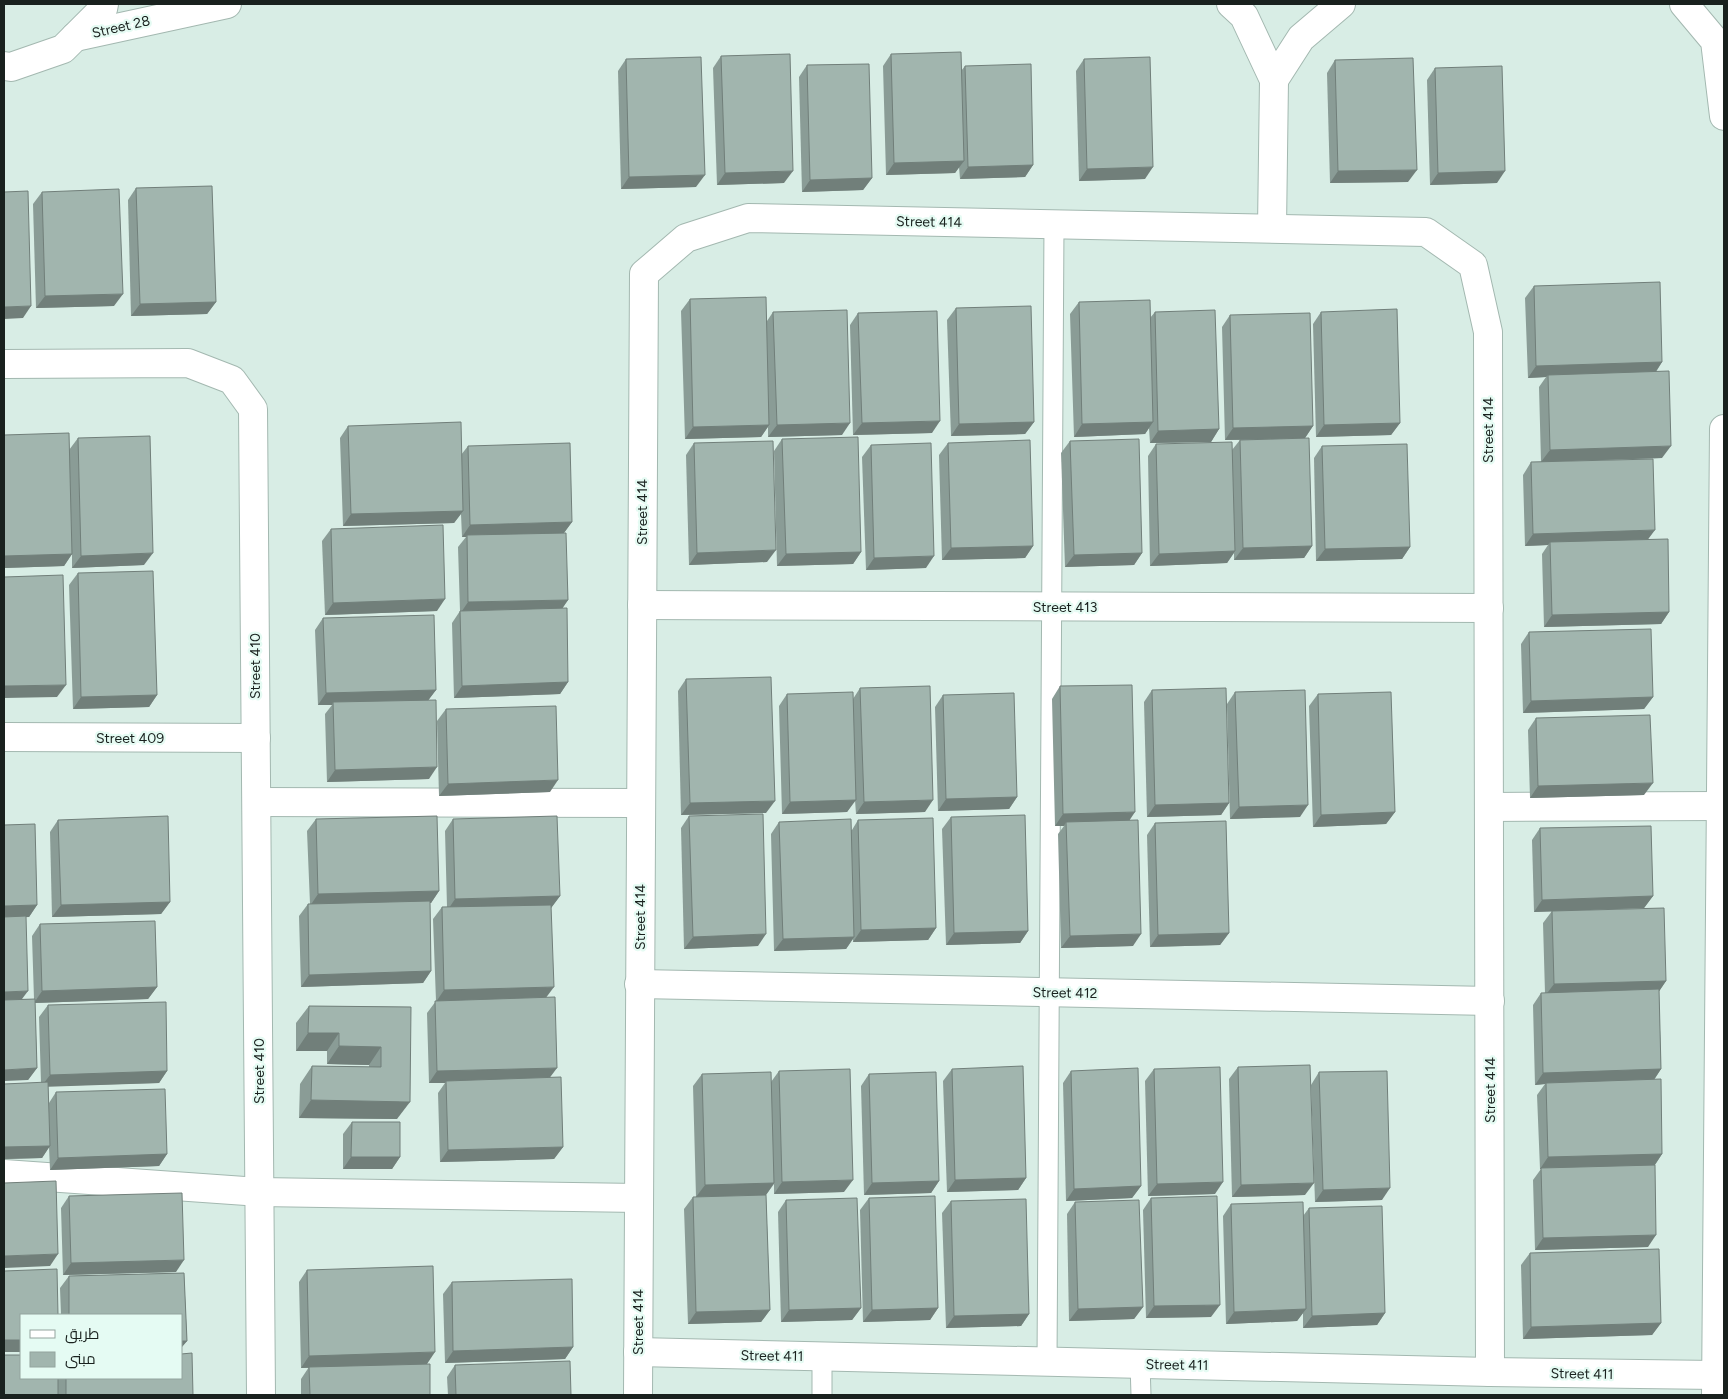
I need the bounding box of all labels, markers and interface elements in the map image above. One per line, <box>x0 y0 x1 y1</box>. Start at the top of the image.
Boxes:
street label: Street 28 <box>90 12 152 42</box>
street label: Street 414 <box>896 213 962 231</box>
street label: Street 414 <box>1480 397 1497 463</box>
street label: Street 414 <box>634 479 651 545</box>
street label: Street 413 <box>1033 599 1097 616</box>
street label: Street 410 <box>247 633 264 699</box>
street label: Street 409 <box>96 730 164 747</box>
street label: Street 414 <box>632 884 649 950</box>
street label: Street 412 <box>1032 984 1098 1002</box>
street label: Street 410 <box>251 1038 268 1104</box>
street label: Street 414 <box>1482 1057 1499 1123</box>
street label: Street 414 <box>630 1289 647 1355</box>
legend <box>20 1314 182 1379</box>
text: طريق <box>65 1325 99 1344</box>
street label: Street 411 <box>740 1347 804 1365</box>
text: مبنى <box>65 1350 96 1369</box>
street label: Street 411 <box>1145 1356 1209 1374</box>
street label: Street 411 <box>1550 1365 1614 1383</box>

